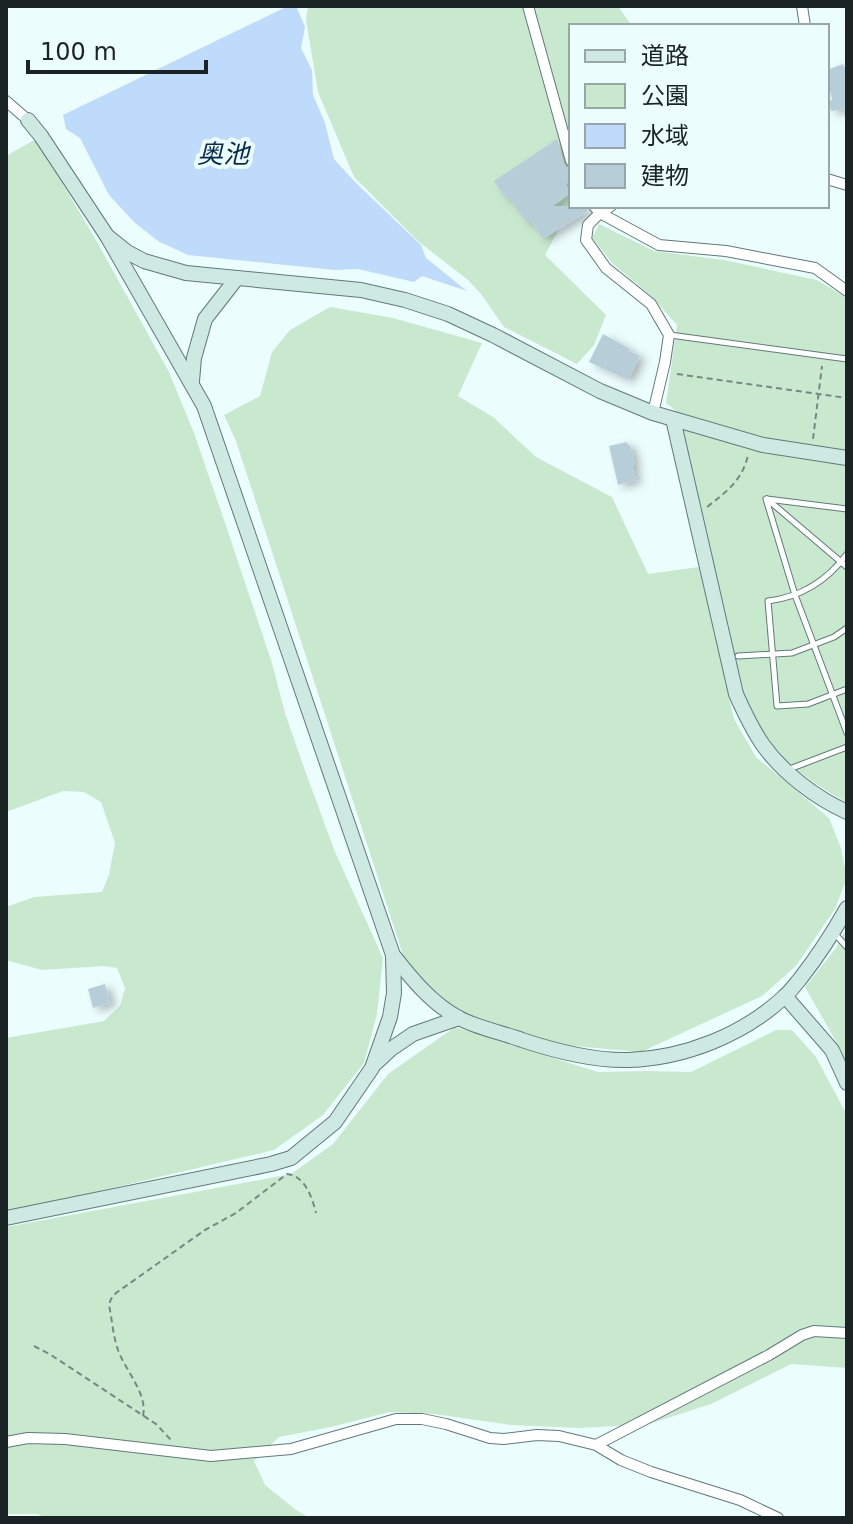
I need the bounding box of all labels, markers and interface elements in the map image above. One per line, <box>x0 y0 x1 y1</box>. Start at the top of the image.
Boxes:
scale bar <box>28 24 206 74</box>
legend <box>569 24 829 208</box>
text: 100 m <box>40 38 117 66</box>
text: 道路 <box>641 42 689 70</box>
text: 公園 <box>641 82 689 110</box>
text: 水域 <box>641 122 689 150</box>
water label: 奥池 <box>197 139 252 169</box>
text: 建物 <box>641 162 689 190</box>

